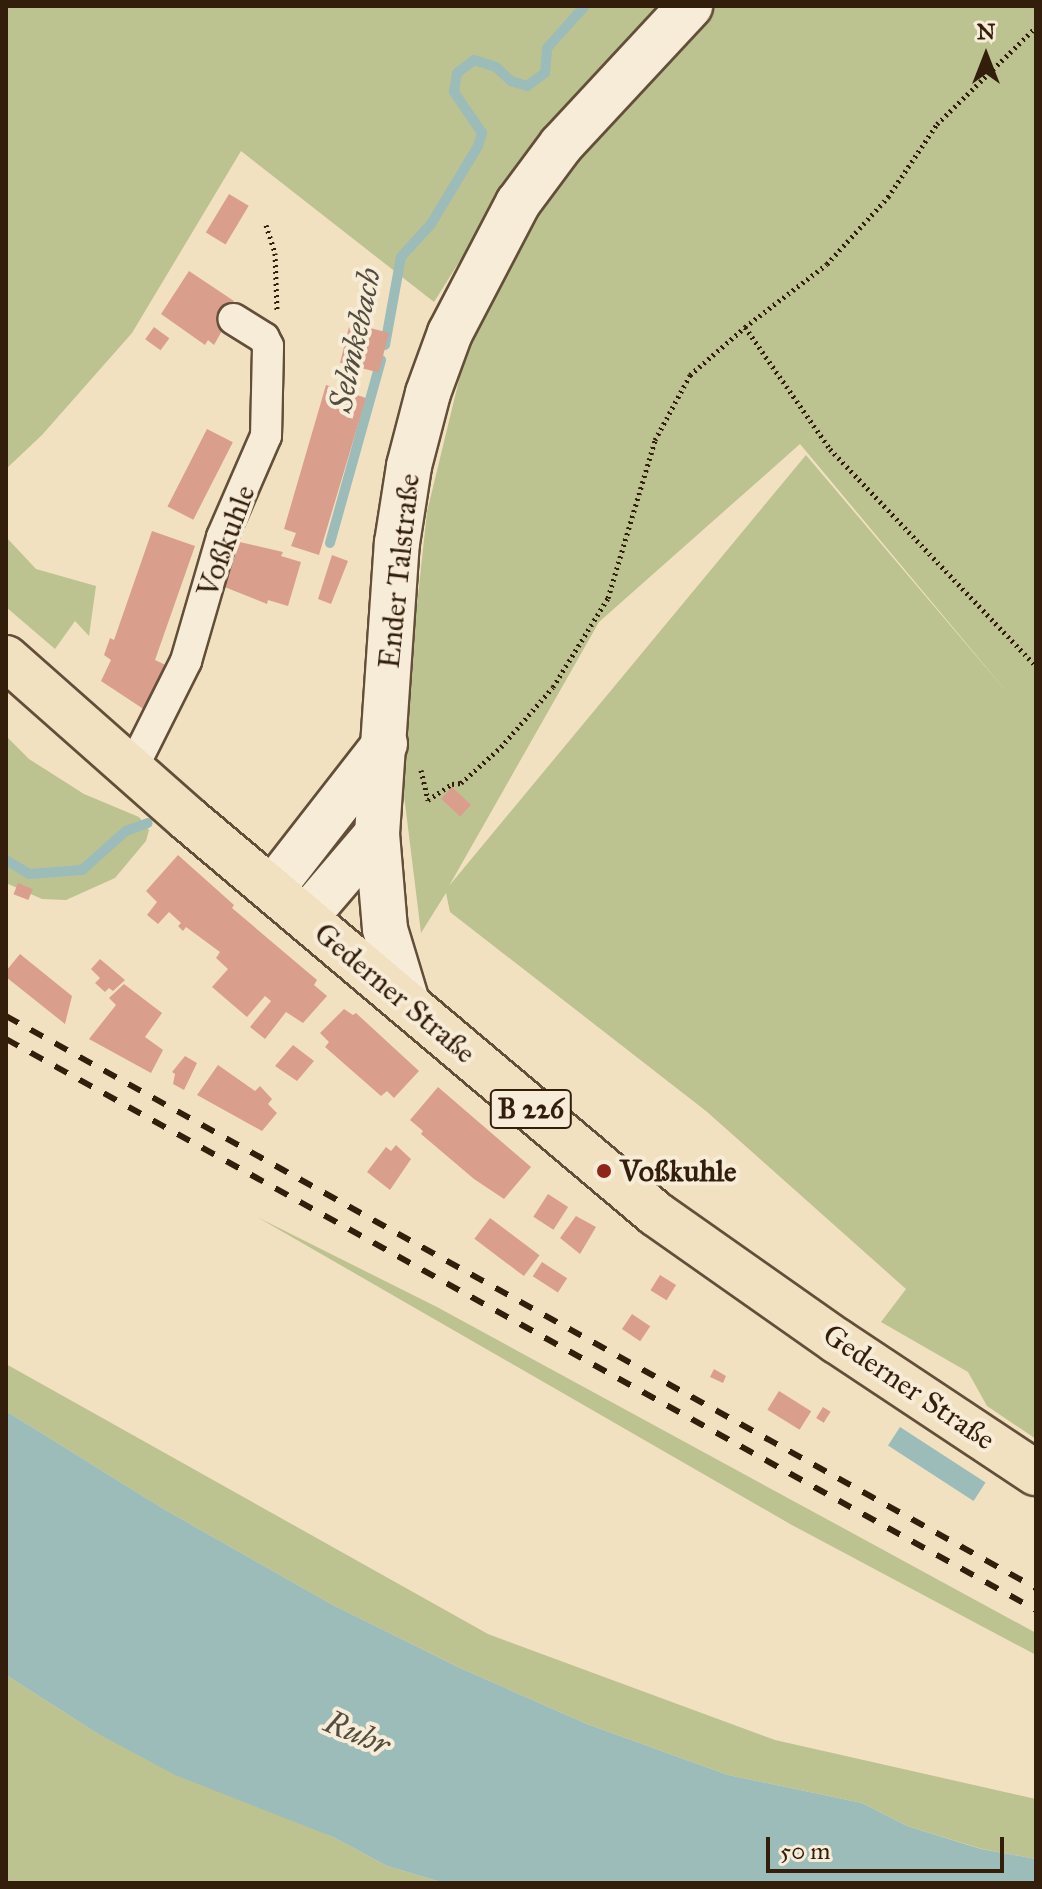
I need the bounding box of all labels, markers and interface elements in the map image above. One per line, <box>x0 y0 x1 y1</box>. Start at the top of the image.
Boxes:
north arrow <box>946 16 1026 96</box>
text: N <box>977 18 995 45</box>
water label: Selmkebach <box>322 265 390 415</box>
street label: Ender Talstraße <box>371 472 427 670</box>
street label: Voßkuhle <box>189 480 263 602</box>
street label: Gederner Straße <box>307 915 483 1071</box>
road number: B 226 <box>489 1085 573 1133</box>
place label: Voßkuhle <box>620 1153 737 1189</box>
marker: Voßkuhle <box>595 1162 613 1180</box>
street label: Gederner Straße <box>816 1316 1002 1458</box>
water label: Ruhr <box>318 1703 396 1765</box>
scale bar <box>770 1821 1008 1871</box>
text: 50 m <box>780 1836 830 1866</box>

